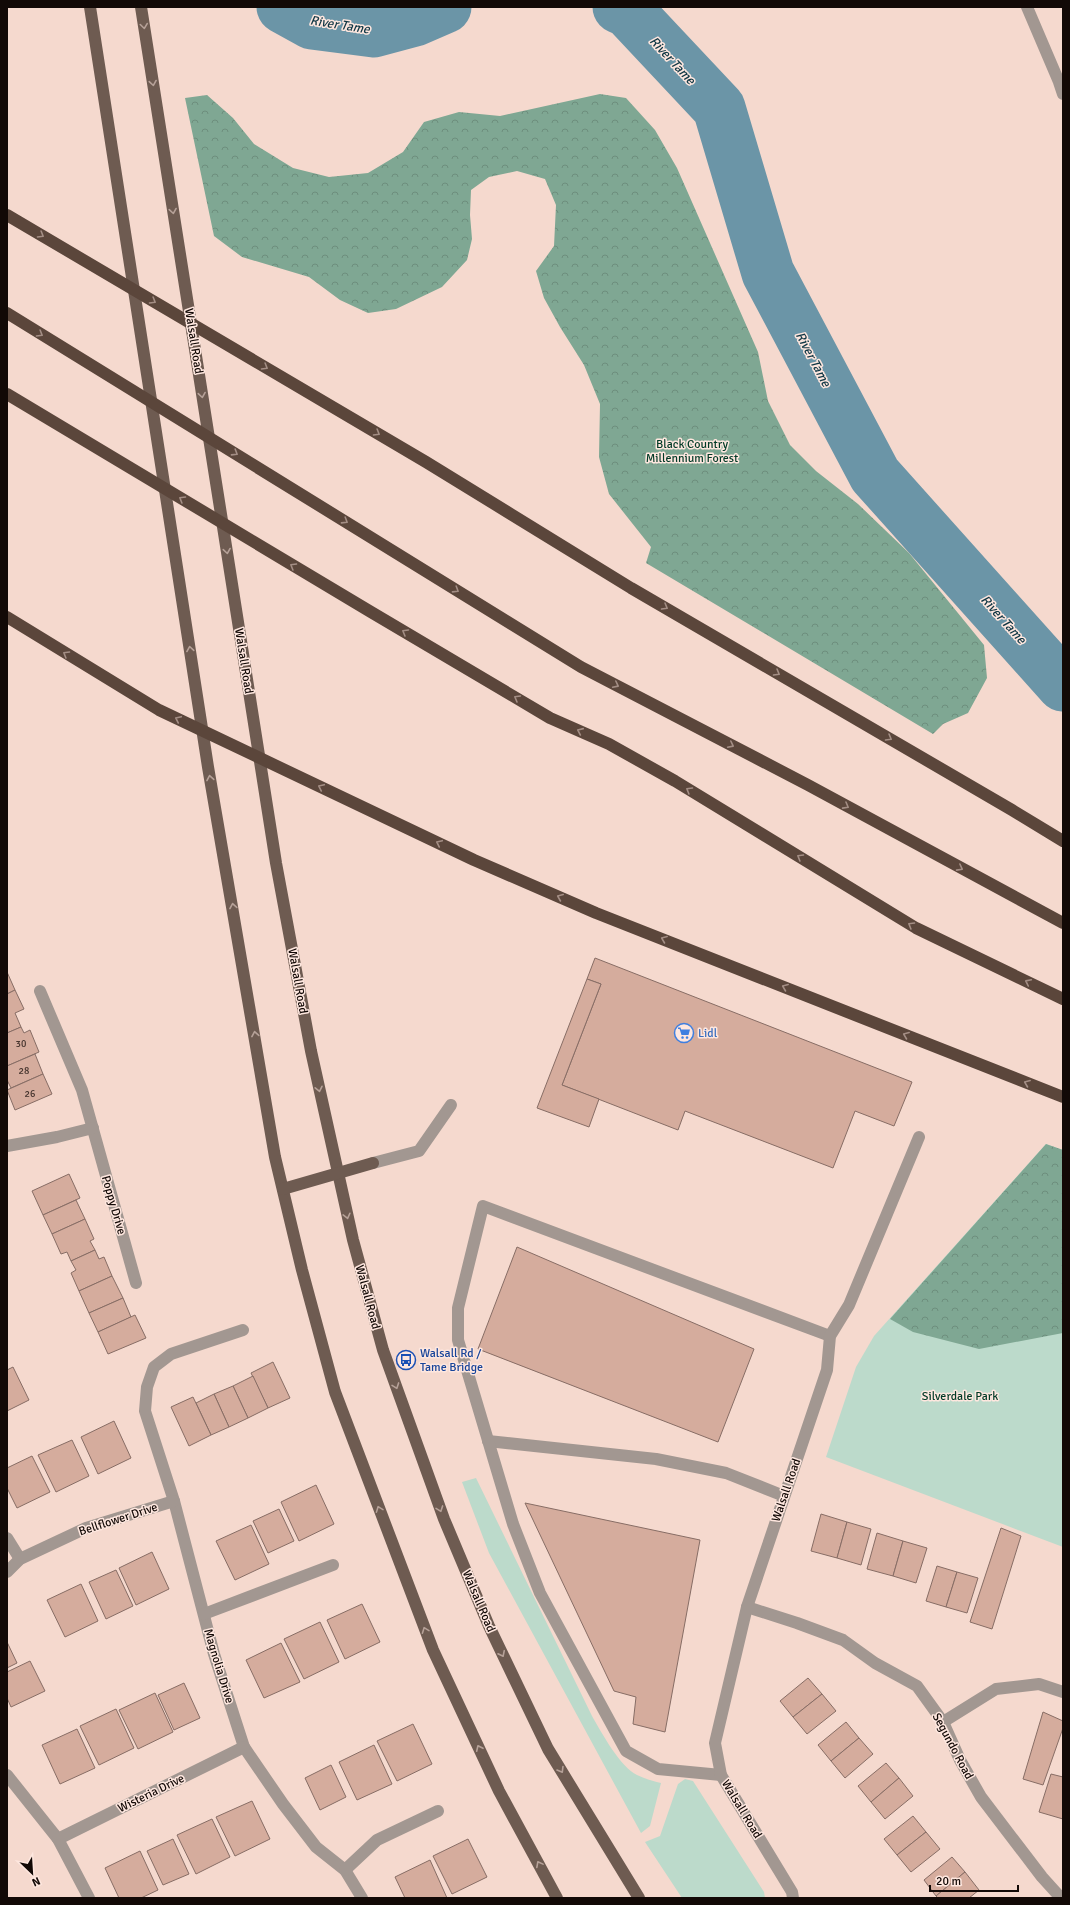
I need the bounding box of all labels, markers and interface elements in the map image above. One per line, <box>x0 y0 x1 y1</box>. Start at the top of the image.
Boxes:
water label: River Tame <box>309 12 372 38</box>
one-way arrow <box>139 23 148 29</box>
water label: River Tame <box>646 33 700 89</box>
one-way arrow <box>148 80 157 86</box>
one-way arrow <box>168 208 177 215</box>
one-way arrow <box>37 231 44 238</box>
one-way arrow <box>149 297 156 304</box>
street label: Walsall Road <box>181 307 206 375</box>
one-way arrow <box>36 329 43 336</box>
water label: River Tame <box>792 329 835 391</box>
one-way arrow <box>261 363 268 370</box>
one-way arrow <box>197 392 206 398</box>
one-way arrow <box>373 429 380 436</box>
park label: Black Country Millennium Forest <box>646 437 738 466</box>
one-way arrow <box>230 448 237 455</box>
one-way arrow <box>179 496 186 503</box>
one-way arrow <box>341 517 348 524</box>
one-way arrow <box>222 548 231 554</box>
one-way arrow <box>290 563 297 570</box>
one-way arrow <box>452 585 459 592</box>
water label: River Tame <box>977 592 1030 648</box>
one-way arrow <box>661 603 668 610</box>
street label: Walsall Road <box>231 627 256 695</box>
one-way arrow <box>402 630 409 637</box>
one-way arrow <box>186 646 195 652</box>
one-way arrow <box>63 651 70 658</box>
one-way arrow <box>773 668 780 675</box>
one-way arrow <box>612 680 619 688</box>
one-way arrow <box>514 695 521 702</box>
one-way arrow <box>175 716 183 724</box>
one-way arrow <box>576 728 584 736</box>
one-way arrow <box>885 734 892 741</box>
one-way arrow <box>727 740 734 748</box>
one-way arrow <box>207 775 215 781</box>
one-way arrow <box>318 784 325 792</box>
one-way arrow <box>686 787 693 794</box>
one-way arrow <box>842 801 849 808</box>
one-way arrow <box>435 840 443 848</box>
one-way arrow <box>797 855 804 862</box>
one-way arrow <box>956 864 963 871</box>
one-way arrow <box>557 894 564 902</box>
one-way arrow <box>229 903 237 909</box>
one-way arrow <box>908 922 915 929</box>
one-way arrow <box>660 936 667 944</box>
street label: Walsall Road <box>284 947 311 1015</box>
one-way arrow <box>1025 979 1032 987</box>
one-way arrow <box>781 984 788 992</box>
supermarket icon: Lidl <box>673 1022 695 1044</box>
place label: Lidl <box>698 1026 718 1041</box>
one-way arrow <box>251 1031 260 1037</box>
one-way arrow <box>902 1031 909 1039</box>
house number: 30 <box>16 1038 26 1050</box>
house number: 28 <box>19 1065 29 1077</box>
one-way arrow <box>1023 1079 1030 1087</box>
one-way arrow <box>314 1086 322 1092</box>
house number: 26 <box>25 1088 35 1100</box>
street label: Poppy Drive <box>98 1174 129 1236</box>
one-way arrow <box>343 1213 351 1219</box>
street label: Walsall Road <box>352 1263 383 1331</box>
place label: Walsall Rd / Tame Bridge <box>420 1346 483 1375</box>
bus stop icon: Walsall Rd / Tame Bridge <box>395 1349 417 1371</box>
one-way arrow <box>391 1383 400 1390</box>
park label: Silverdale Park <box>922 1389 998 1404</box>
street label: Walsall Road <box>769 1457 804 1524</box>
street label: Bellflower Drive <box>77 1500 159 1539</box>
one-way arrow <box>375 1505 383 1512</box>
one-way arrow <box>436 1505 444 1512</box>
street label: Walsall Road <box>459 1568 498 1634</box>
one-way arrow <box>422 1626 430 1633</box>
street label: Magnolia Drive <box>200 1627 237 1705</box>
one-way arrow <box>497 1650 505 1657</box>
street label: Segundo Road <box>929 1710 976 1782</box>
one-way arrow <box>476 1745 484 1752</box>
one-way arrow <box>556 1766 563 1773</box>
street label: Wisteria Drive <box>115 1771 187 1816</box>
street label: Walsall Road <box>718 1777 765 1841</box>
north arrow <box>12 1853 52 1893</box>
one-way arrow <box>536 1861 543 1868</box>
scale bar <box>930 1867 1018 1893</box>
text: N <box>30 1874 42 1889</box>
text: 20 m <box>936 1874 961 1889</box>

